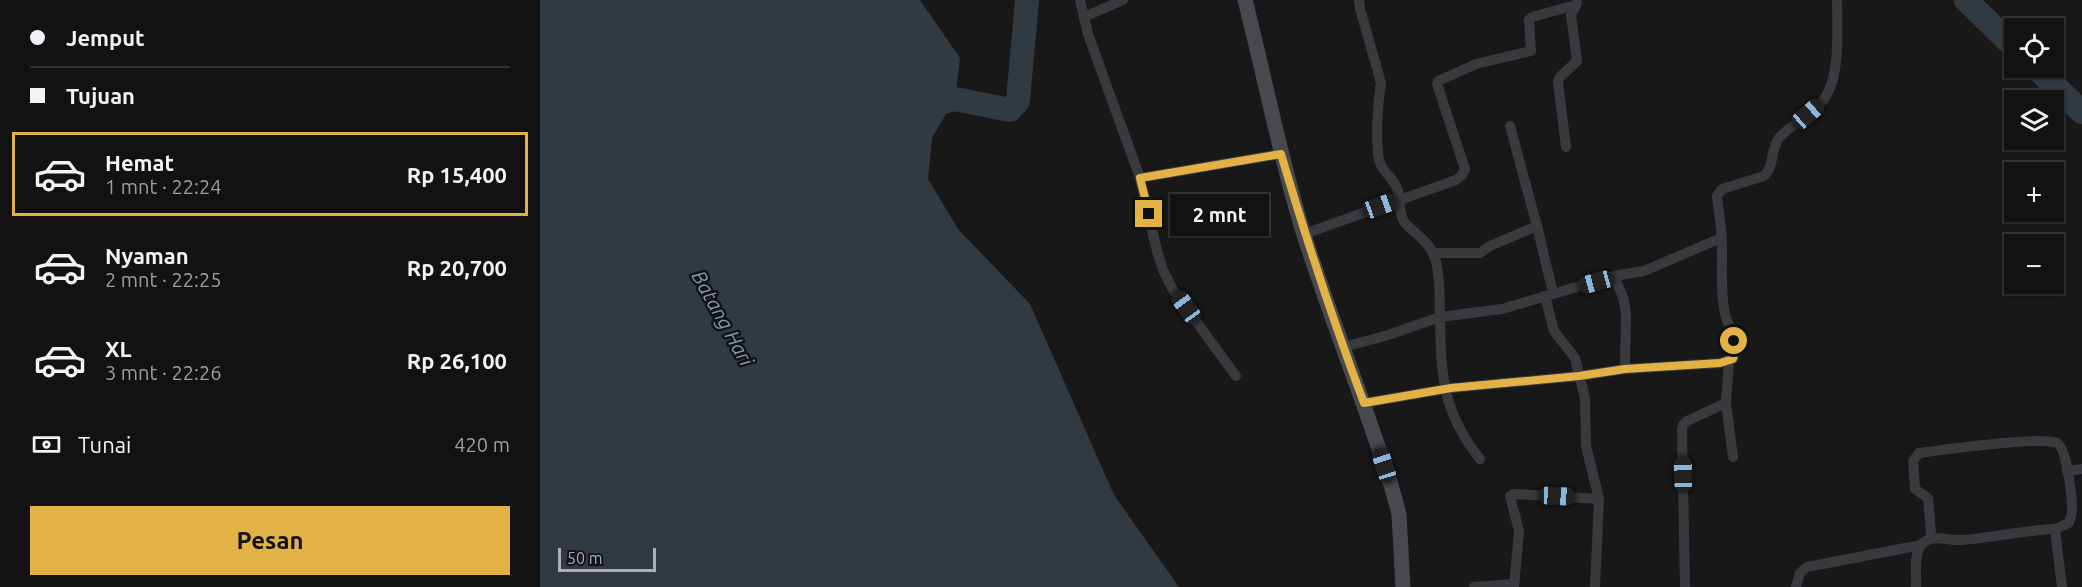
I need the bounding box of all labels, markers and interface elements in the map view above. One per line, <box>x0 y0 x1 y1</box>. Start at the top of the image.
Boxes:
map controls <box>2004 18 2064 294</box>
button: locate <box>2004 18 2064 78</box>
text: Jemput <box>66 25 145 50</box>
text: Tujuan <box>66 83 135 108</box>
button: layers <box>2004 90 2064 150</box>
car <box>1789 95 1827 133</box>
icon: car <box>33 147 87 201</box>
text: Hemat <box>105 150 174 175</box>
text: Rp 15,400 <box>407 162 507 187</box>
button: + <box>2004 162 2064 222</box>
text: 1 mnt · 22:24 <box>105 175 222 198</box>
car <box>1360 191 1400 221</box>
callout: 2 mnt <box>1170 193 1269 235</box>
route end <box>1135 200 1162 227</box>
text: 2 mnt <box>1193 203 1246 226</box>
button: − <box>2004 234 2064 294</box>
icon: car <box>33 240 87 294</box>
text: Nyaman <box>105 243 189 268</box>
text: Rp 20,700 <box>407 255 507 280</box>
water label: Batang Hari <box>687 266 759 370</box>
text: 2 mnt · 22:25 <box>105 268 222 291</box>
car <box>1576 269 1616 295</box>
car <box>1168 287 1204 327</box>
route start <box>1720 327 1747 354</box>
icon: car <box>33 333 87 387</box>
text: XL <box>105 336 132 361</box>
text: Rp 26,100 <box>407 348 507 373</box>
text: 3 mnt · 22:26 <box>105 361 222 384</box>
icon: cash <box>30 428 63 461</box>
text: Tunai <box>78 432 131 457</box>
text: 420 m <box>454 433 510 456</box>
car <box>1370 445 1398 485</box>
car <box>1674 456 1692 492</box>
car <box>1539 486 1575 506</box>
button: Pesan <box>30 506 510 575</box>
scale bar <box>558 545 656 572</box>
text: 50 m <box>567 549 603 567</box>

